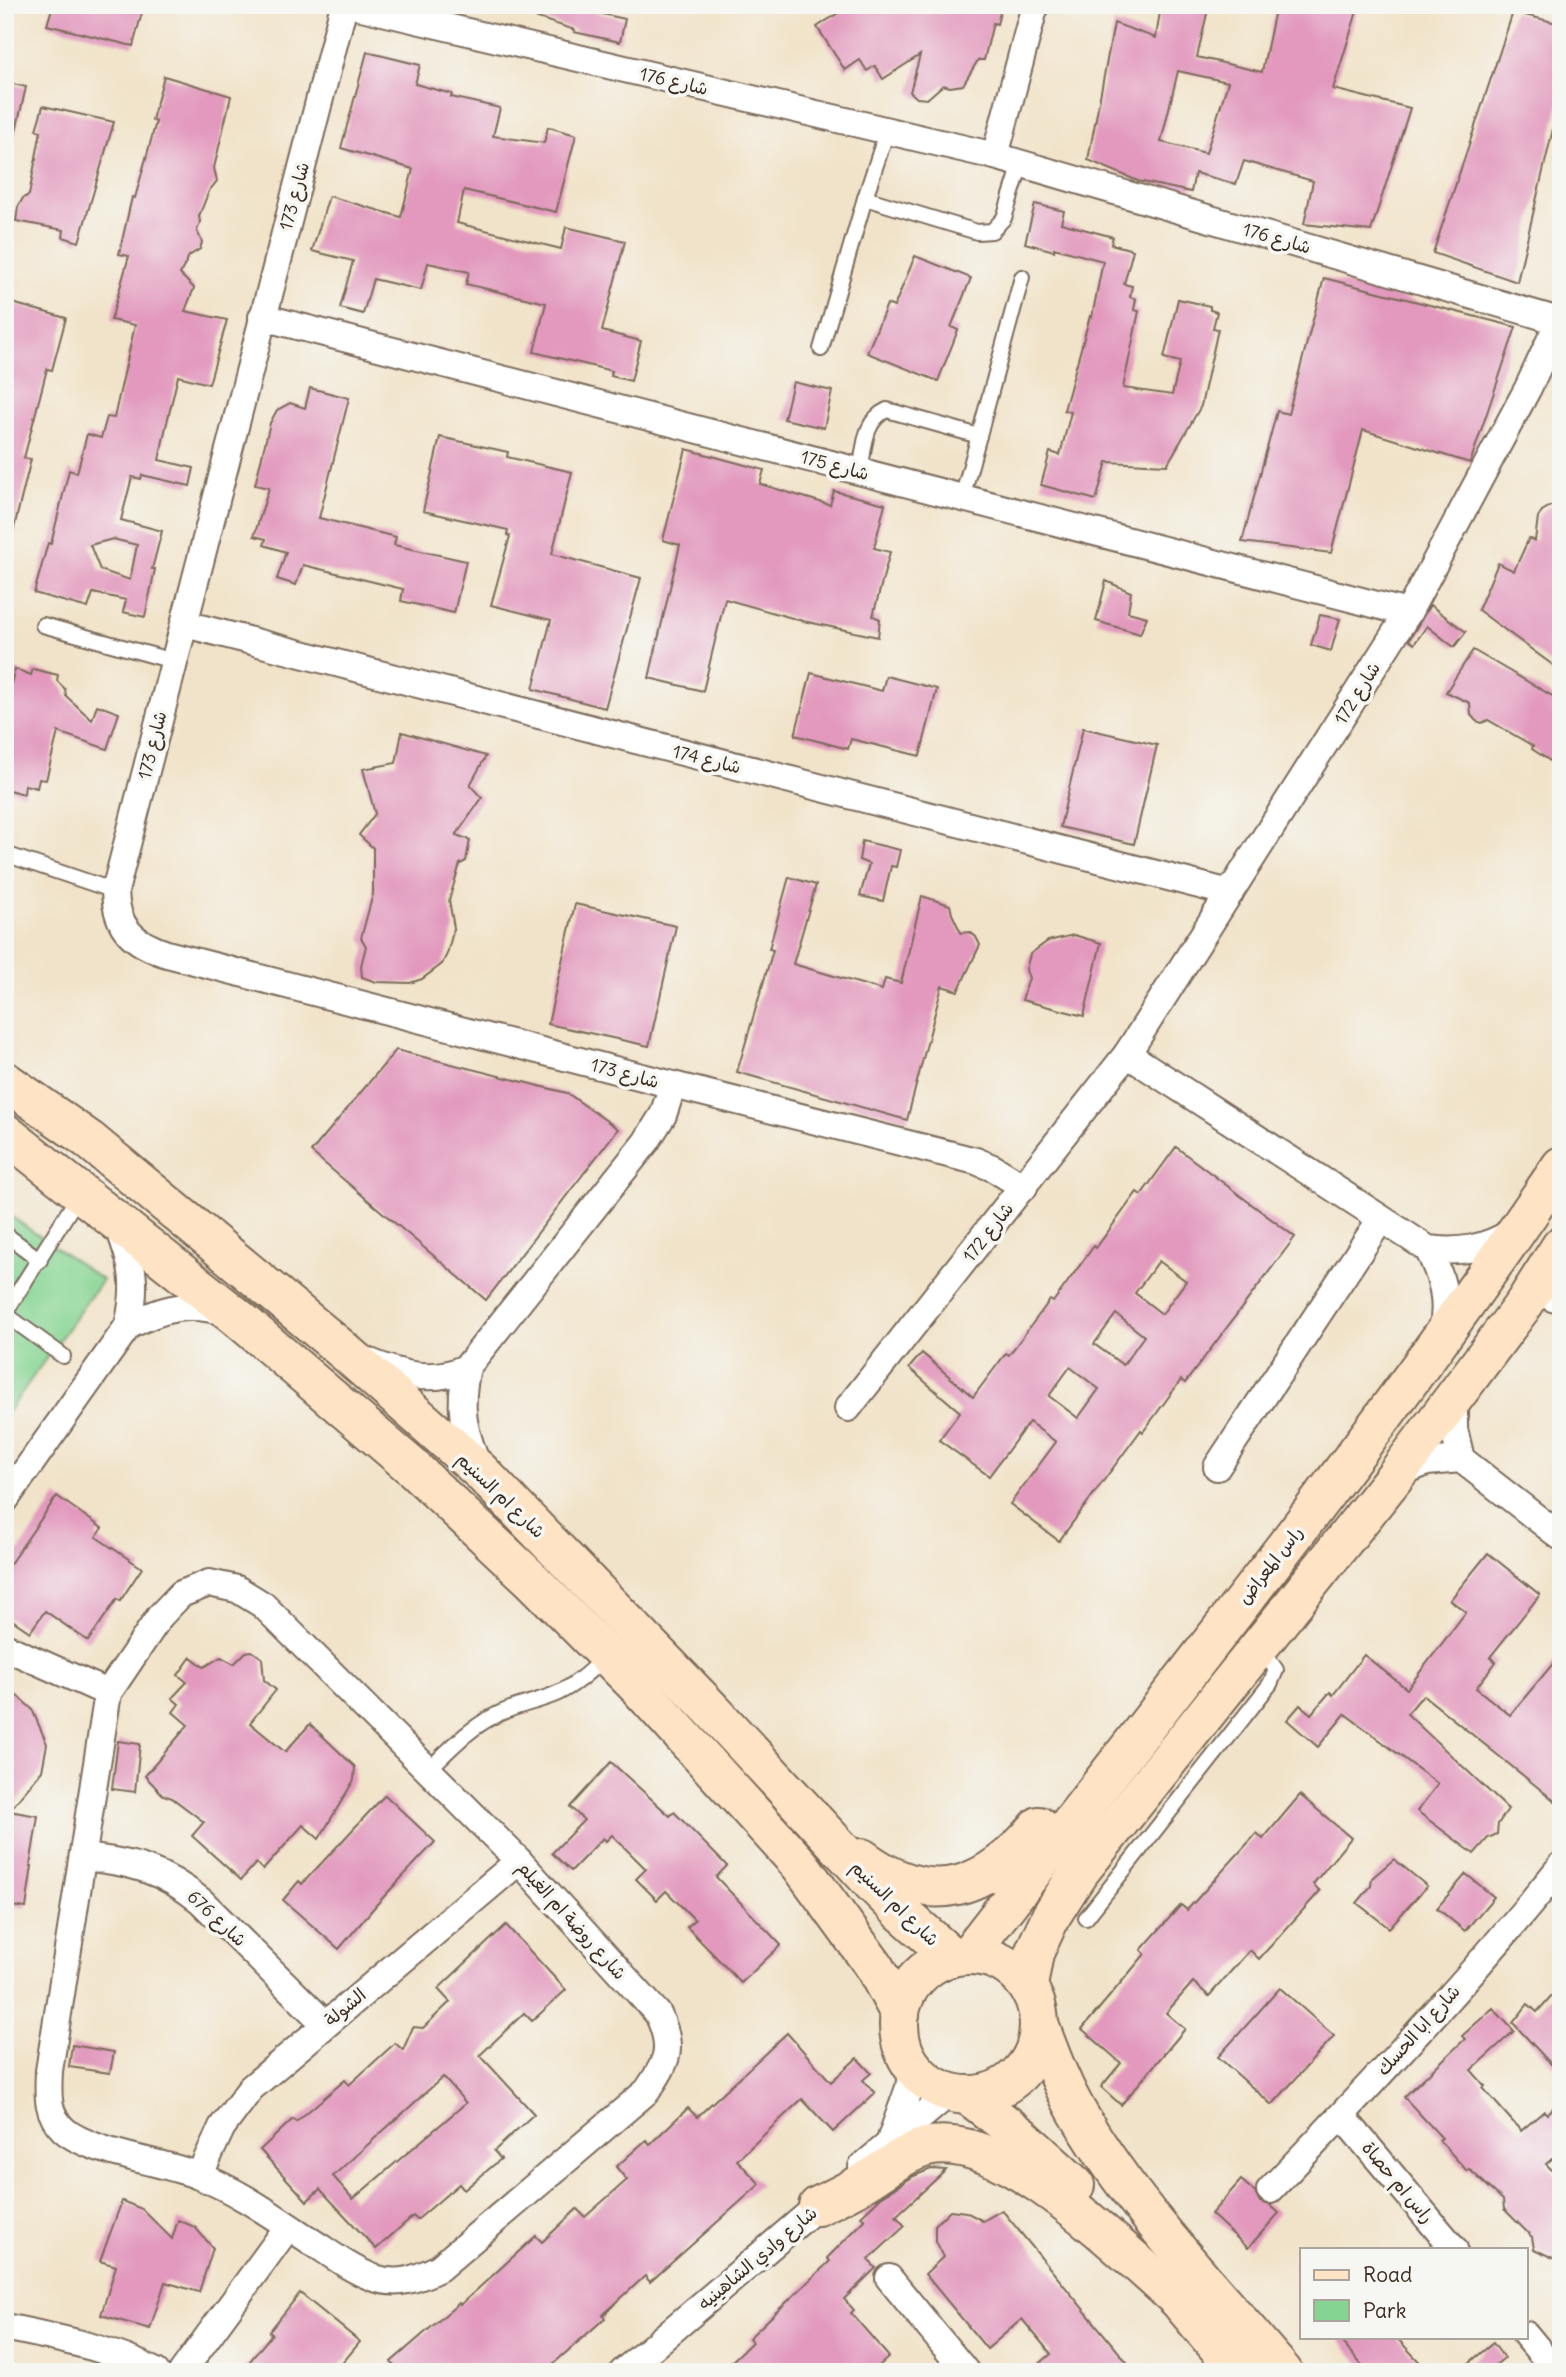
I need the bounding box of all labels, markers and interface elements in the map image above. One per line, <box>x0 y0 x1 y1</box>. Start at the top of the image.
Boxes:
street label: شارع 176 <box>637 62 710 101</box>
street label: شارع 173 <box>274 159 315 233</box>
street label: شارع 176 <box>1240 217 1314 260</box>
street label: شارع 175 <box>798 445 872 486</box>
street label: شارع 172 <box>1329 658 1386 729</box>
street label: شارع 173 <box>132 709 173 782</box>
street label: شارع 174 <box>670 739 743 780</box>
street label: شارع 173 <box>588 1053 662 1094</box>
street label: شارع 172 <box>958 1198 1019 1267</box>
street label: شارع ام السنيم <box>450 1447 550 1545</box>
street label: راس المعراض <box>1232 1521 1308 1609</box>
street label: شارع ام السنيم <box>844 1855 944 1953</box>
street label: شارع روضة ام الغيلم <box>510 1856 631 1986</box>
street label: شارع 676 <box>182 1885 251 1952</box>
street label: شارع ابا الحسك <box>1371 1980 1465 2081</box>
street label: الشولة <box>319 1983 371 2031</box>
street label: راس ام حصاة <box>1355 2136 1439 2230</box>
street label: شارع وادي الشاهينيه <box>692 2201 823 2316</box>
legend <box>1300 2248 1528 2338</box>
text: Road <box>1363 2261 1412 2288</box>
text: Park <box>1363 2297 1406 2324</box>

